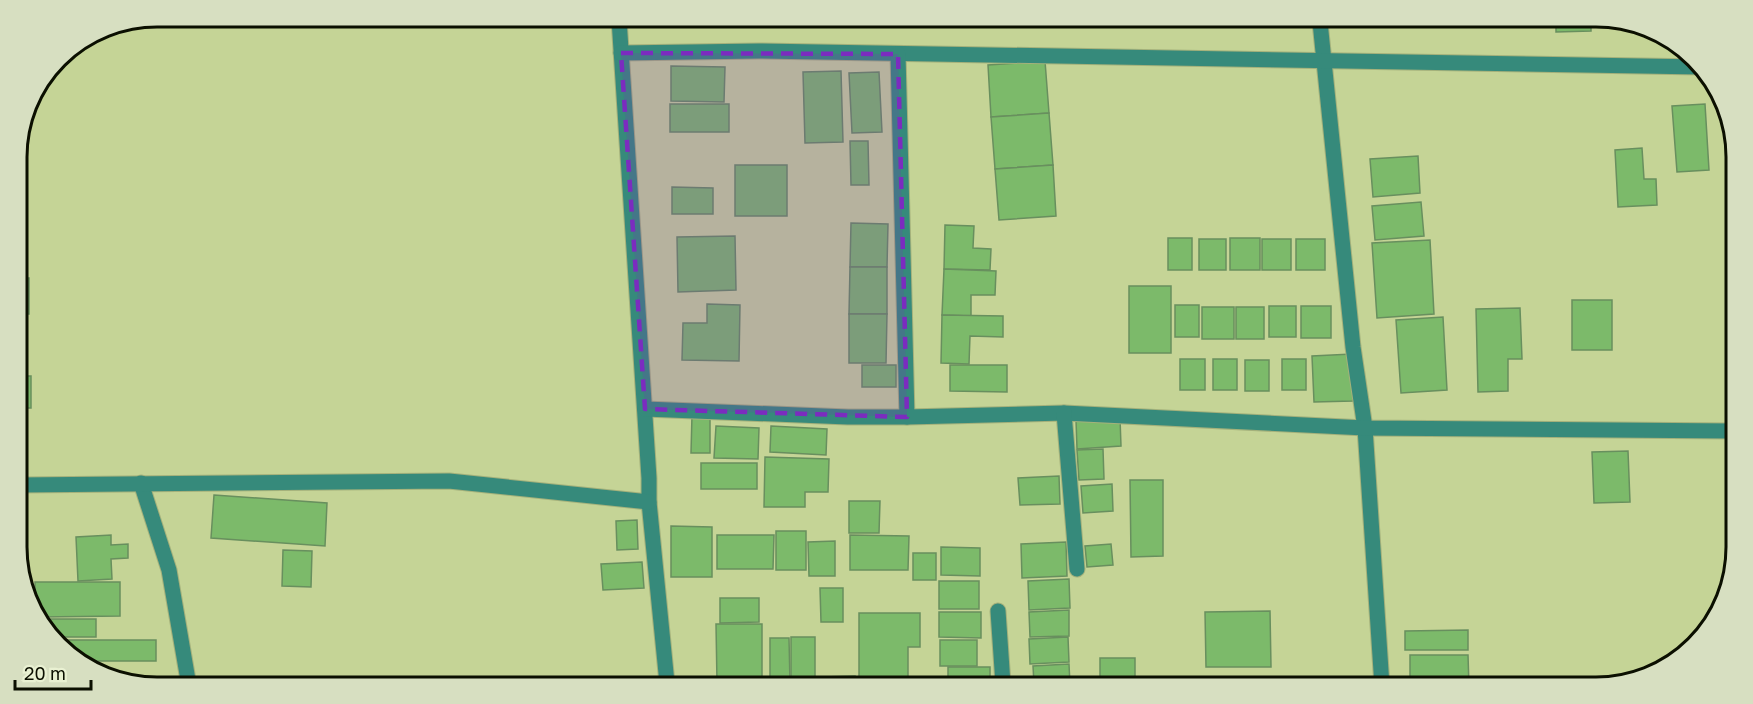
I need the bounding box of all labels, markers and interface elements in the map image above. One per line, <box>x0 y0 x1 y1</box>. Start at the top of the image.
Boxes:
scale bar <box>15 653 92 691</box>
text: 20 m <box>24 662 66 684</box>

